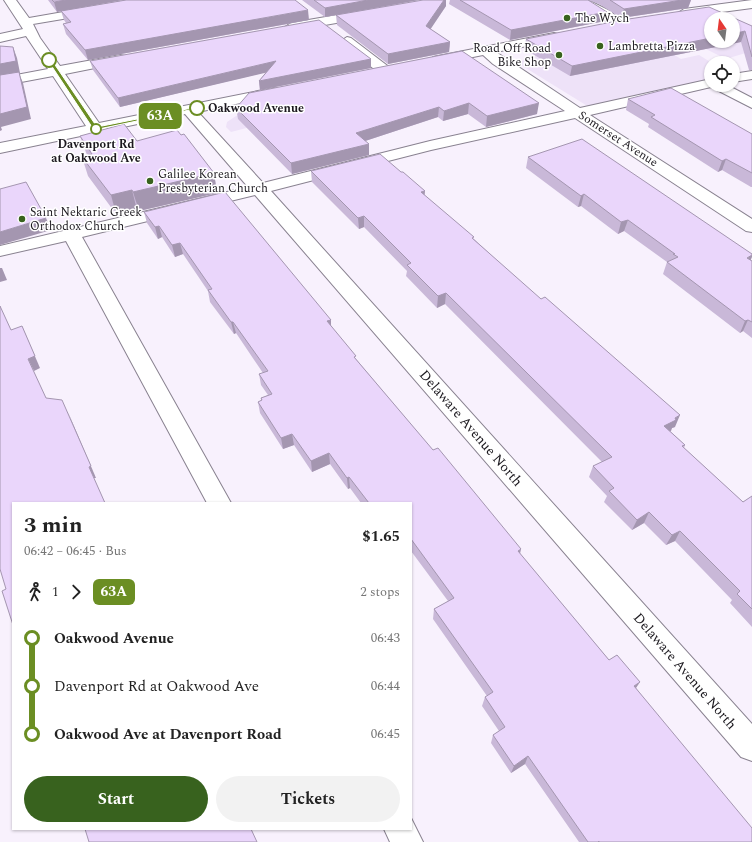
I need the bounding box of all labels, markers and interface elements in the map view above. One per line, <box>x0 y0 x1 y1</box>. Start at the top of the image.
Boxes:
place label: The Wych <box>575 9 629 28</box>
north arrow <box>704 12 740 48</box>
map controls <box>704 12 740 92</box>
marker: The Wych <box>562 13 572 23</box>
place label: Lambretta Pizza <box>608 37 695 56</box>
place label: Road Off Road Bike Shop <box>473 39 551 72</box>
marker: Lambretta Pizza <box>595 41 605 51</box>
marker: Road Off Road Bike Shop <box>554 50 564 60</box>
unlabelled marker <box>41 52 57 68</box>
button: locate <box>704 56 740 92</box>
place label: Oakwood Avenue <box>208 99 304 118</box>
marker: Oakwood Avenue <box>189 100 205 116</box>
line badge: 63A <box>137 103 183 129</box>
text: 63A <box>147 105 173 126</box>
street label: Somerset Avenue <box>574 106 662 172</box>
marker: Davenport Rd at Oakwood Ave <box>90 123 102 135</box>
place label: Davenport Rd at Oakwood Ave <box>51 135 141 168</box>
place label: Galilee Korean Presbyterian Church <box>158 165 268 198</box>
marker: Galilee Korean Presbyterian Church <box>145 176 155 186</box>
place label: Saint Nektaric Greek Orthodox Church <box>30 203 142 236</box>
marker: Saint Nektaric Greek Orthodox Church <box>17 214 27 224</box>
street label: Delaware Avenue North <box>414 365 528 491</box>
text: 3 min <box>24 509 83 542</box>
text: $1.65 <box>362 525 400 548</box>
text: 06:42 – 06:45 · Bus <box>24 541 127 561</box>
icon: walk <box>24 581 46 603</box>
icon: forward <box>65 581 87 603</box>
text: 63A <box>101 581 127 602</box>
text: 1 <box>52 582 59 602</box>
text: 2 stops <box>360 582 400 602</box>
street label: Delaware Avenue North <box>628 608 742 734</box>
text: Oakwood Avenue <box>54 627 174 650</box>
text: 06:43 <box>371 628 400 648</box>
text: Davenport Rd at Oakwood Ave <box>54 675 259 698</box>
text: 06:44 <box>371 676 400 696</box>
text: Oakwood Ave at Davenport Road <box>54 723 282 746</box>
text: 06:45 <box>371 724 400 744</box>
button: Start <box>24 776 208 822</box>
button: Tickets <box>216 776 400 822</box>

